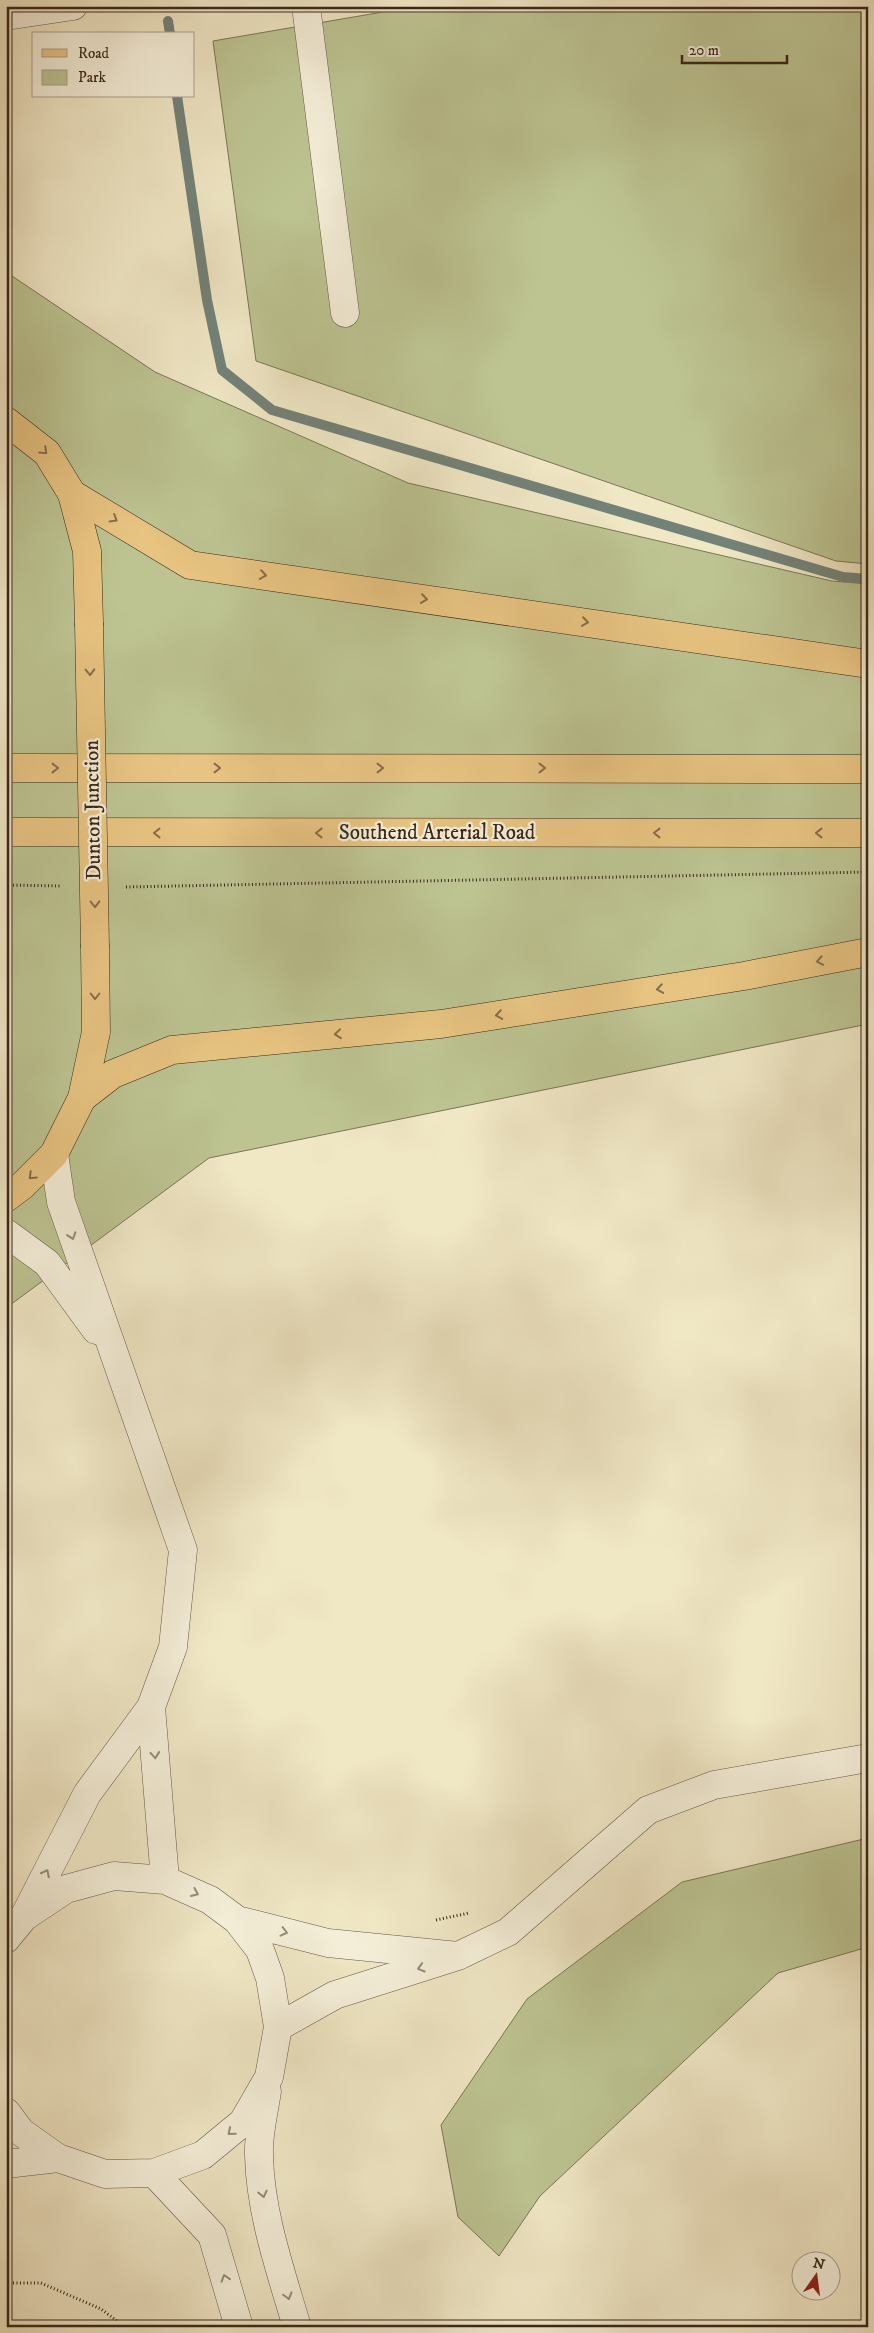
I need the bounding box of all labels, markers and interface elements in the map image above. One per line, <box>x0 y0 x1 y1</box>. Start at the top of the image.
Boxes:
legend <box>32 32 195 98</box>
scale bar <box>682 32 786 64</box>
text: 20 m <box>689 41 719 60</box>
text: Road <box>78 44 110 63</box>
text: Park <box>78 68 107 87</box>
one-way arrow <box>38 445 47 454</box>
one-way arrow <box>109 512 118 522</box>
one-way arrow <box>259 570 267 580</box>
one-way arrow <box>420 593 428 603</box>
one-way arrow <box>581 616 589 627</box>
one-way arrow <box>85 668 95 676</box>
street label: Dunton Junction <box>79 740 107 880</box>
one-way arrow <box>52 763 59 773</box>
one-way arrow <box>214 763 222 773</box>
one-way arrow <box>376 763 384 773</box>
one-way arrow <box>539 763 547 773</box>
street label: Southend Arterial Road <box>339 820 536 846</box>
one-way arrow <box>152 828 160 838</box>
one-way arrow <box>315 828 322 838</box>
one-way arrow <box>652 828 660 838</box>
one-way arrow <box>815 828 822 838</box>
one-way arrow <box>89 901 100 909</box>
one-way arrow <box>816 956 824 966</box>
one-way arrow <box>656 984 664 994</box>
one-way arrow <box>90 992 100 1000</box>
one-way arrow <box>495 1009 504 1019</box>
one-way arrow <box>334 1028 342 1039</box>
one-way arrow <box>29 1170 38 1179</box>
one-way arrow <box>67 1231 77 1240</box>
one-way arrow <box>149 1751 160 1759</box>
one-way arrow <box>40 1869 50 1878</box>
one-way arrow <box>190 1887 199 1898</box>
one-way arrow <box>280 1926 289 1937</box>
one-way arrow <box>417 1962 425 1972</box>
one-way arrow <box>228 2126 237 2135</box>
one-way arrow <box>257 2190 268 2199</box>
north arrow <box>792 2250 842 2300</box>
text: N <box>811 2254 827 2275</box>
one-way arrow <box>220 2274 230 2282</box>
one-way arrow <box>282 2292 293 2301</box>

